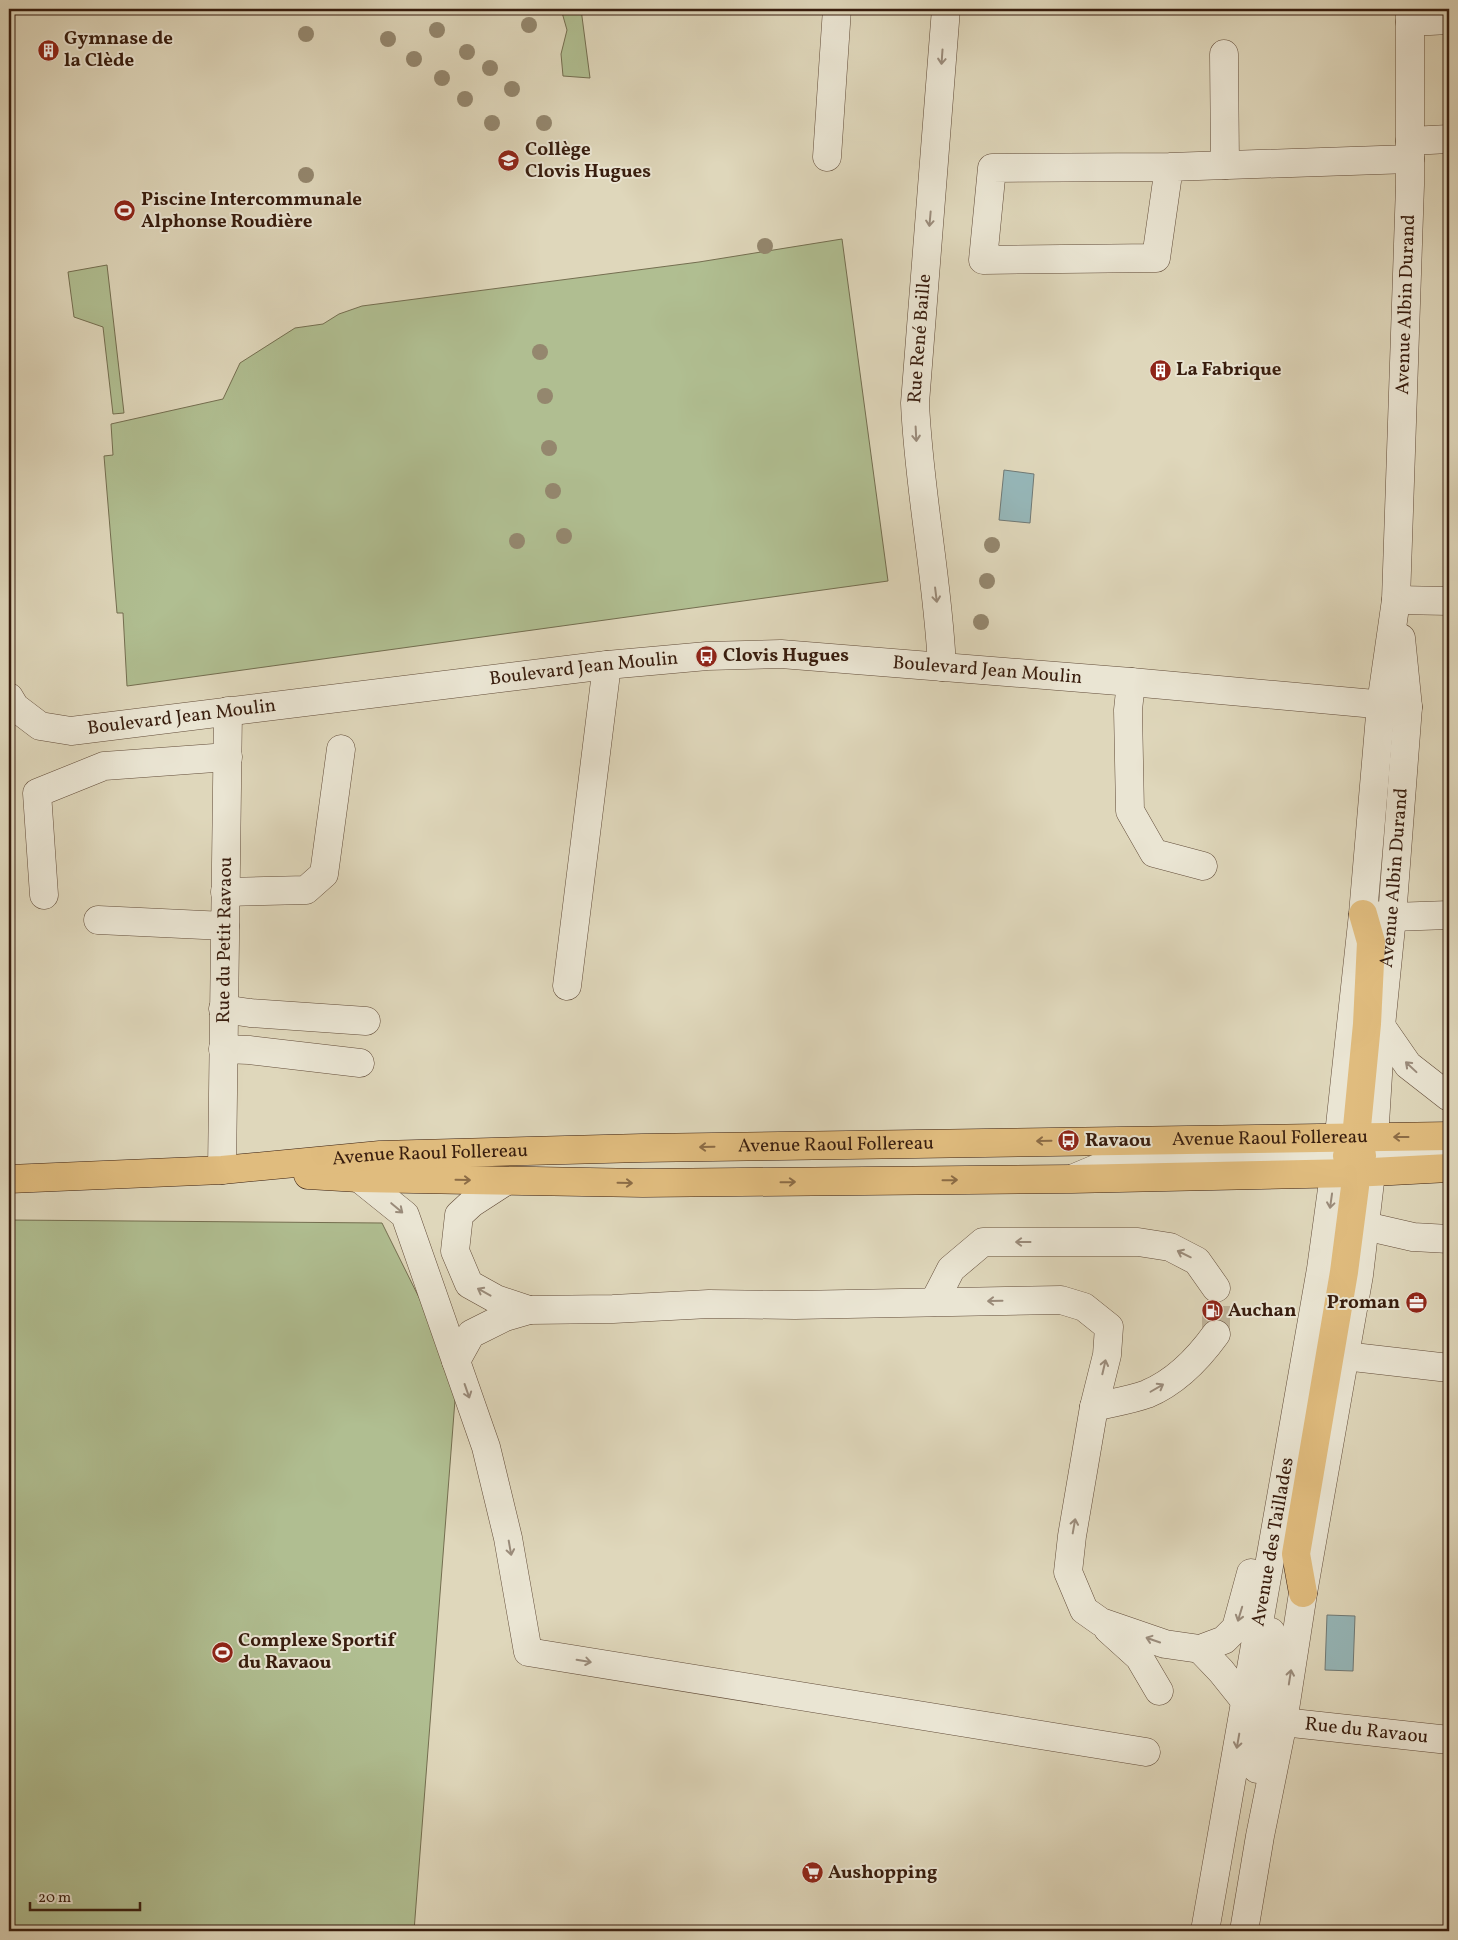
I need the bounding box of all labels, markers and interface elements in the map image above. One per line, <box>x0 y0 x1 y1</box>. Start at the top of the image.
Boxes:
place label: Gymnase de la Clède <box>64 26 173 74</box>
building icon: Gymnase de la Clède <box>36 38 60 62</box>
one-way arrow <box>938 49 947 65</box>
place label: Collège Clovis Hugues <box>525 137 651 185</box>
school or university icon: Collège Clovis Hugues <box>497 149 521 173</box>
place label: Piscine Intercommunale Alphonse Roudière <box>141 187 362 235</box>
sports icon: Piscine Intercommunale Alphonse Roudière <box>113 199 137 223</box>
one-way arrow <box>925 211 934 227</box>
street label: Avenue Albin Durand <box>1390 214 1422 395</box>
street label: Rue René Baille <box>902 273 938 404</box>
place label: La Fabrique <box>1176 357 1282 383</box>
building icon: La Fabrique <box>1148 358 1172 382</box>
one-way arrow <box>911 425 921 441</box>
one-way arrow <box>931 587 941 603</box>
place label: Clovis Hugues <box>723 643 849 669</box>
bus stop icon: Clovis Hugues <box>695 644 719 668</box>
street label: Boulevard Jean Moulin <box>488 646 679 692</box>
street label: Boulevard Jean Moulin <box>892 650 1083 691</box>
street label: Boulevard Jean Moulin <box>86 693 278 742</box>
street label: Avenue Albin Durand <box>1374 787 1415 969</box>
street label: Rue du Petit Ravaou <box>211 857 239 1023</box>
one-way arrow <box>1405 1061 1418 1072</box>
street label: Avenue Raoul Follereau <box>1172 1124 1368 1153</box>
place label: Ravaou <box>1085 1128 1152 1154</box>
bus stop icon: Ravaou <box>1057 1129 1081 1153</box>
street label: Avenue Raoul Follereau <box>738 1131 934 1160</box>
one-way arrow <box>1393 1132 1409 1142</box>
one-way arrow <box>1037 1136 1053 1146</box>
street label: Avenue Raoul Follereau <box>331 1138 528 1172</box>
one-way arrow <box>699 1142 716 1152</box>
one-way arrow <box>454 1175 471 1185</box>
one-way arrow <box>942 1175 958 1185</box>
one-way arrow <box>780 1177 796 1187</box>
one-way arrow <box>617 1178 633 1188</box>
one-way arrow <box>1326 1193 1336 1209</box>
one-way arrow <box>390 1202 403 1213</box>
one-way arrow <box>1015 1237 1032 1247</box>
one-way arrow <box>1176 1249 1191 1259</box>
one-way arrow <box>477 1287 492 1297</box>
place label: Proman <box>1327 1290 1400 1316</box>
office icon: Proman <box>1404 1291 1428 1315</box>
one-way arrow <box>987 1296 1004 1306</box>
place label: Auchan <box>1228 1298 1296 1324</box>
fuel station icon: Auchan <box>1200 1299 1224 1323</box>
one-way arrow <box>1100 1359 1109 1375</box>
one-way arrow <box>1150 1382 1164 1392</box>
one-way arrow <box>463 1383 472 1399</box>
street label: Avenue des Taillades <box>1246 1455 1301 1628</box>
one-way arrow <box>1069 1519 1079 1535</box>
one-way arrow <box>505 1539 515 1555</box>
one-way arrow <box>1235 1605 1245 1621</box>
place label: Complexe Sportif du Ravaou <box>238 1628 397 1676</box>
one-way arrow <box>1145 1635 1161 1644</box>
sports icon: Complexe Sportif du Ravaou <box>210 1640 234 1664</box>
one-way arrow <box>576 1656 592 1666</box>
one-way arrow <box>1285 1669 1295 1685</box>
street label: Rue du Ravaou <box>1303 1711 1430 1751</box>
one-way arrow <box>1232 1733 1242 1749</box>
place label: Aushopping <box>828 1860 937 1886</box>
supermarket icon: Aushopping <box>800 1861 824 1885</box>
scale bar <box>30 1880 140 1912</box>
text: 20 m <box>38 1888 71 1909</box>

